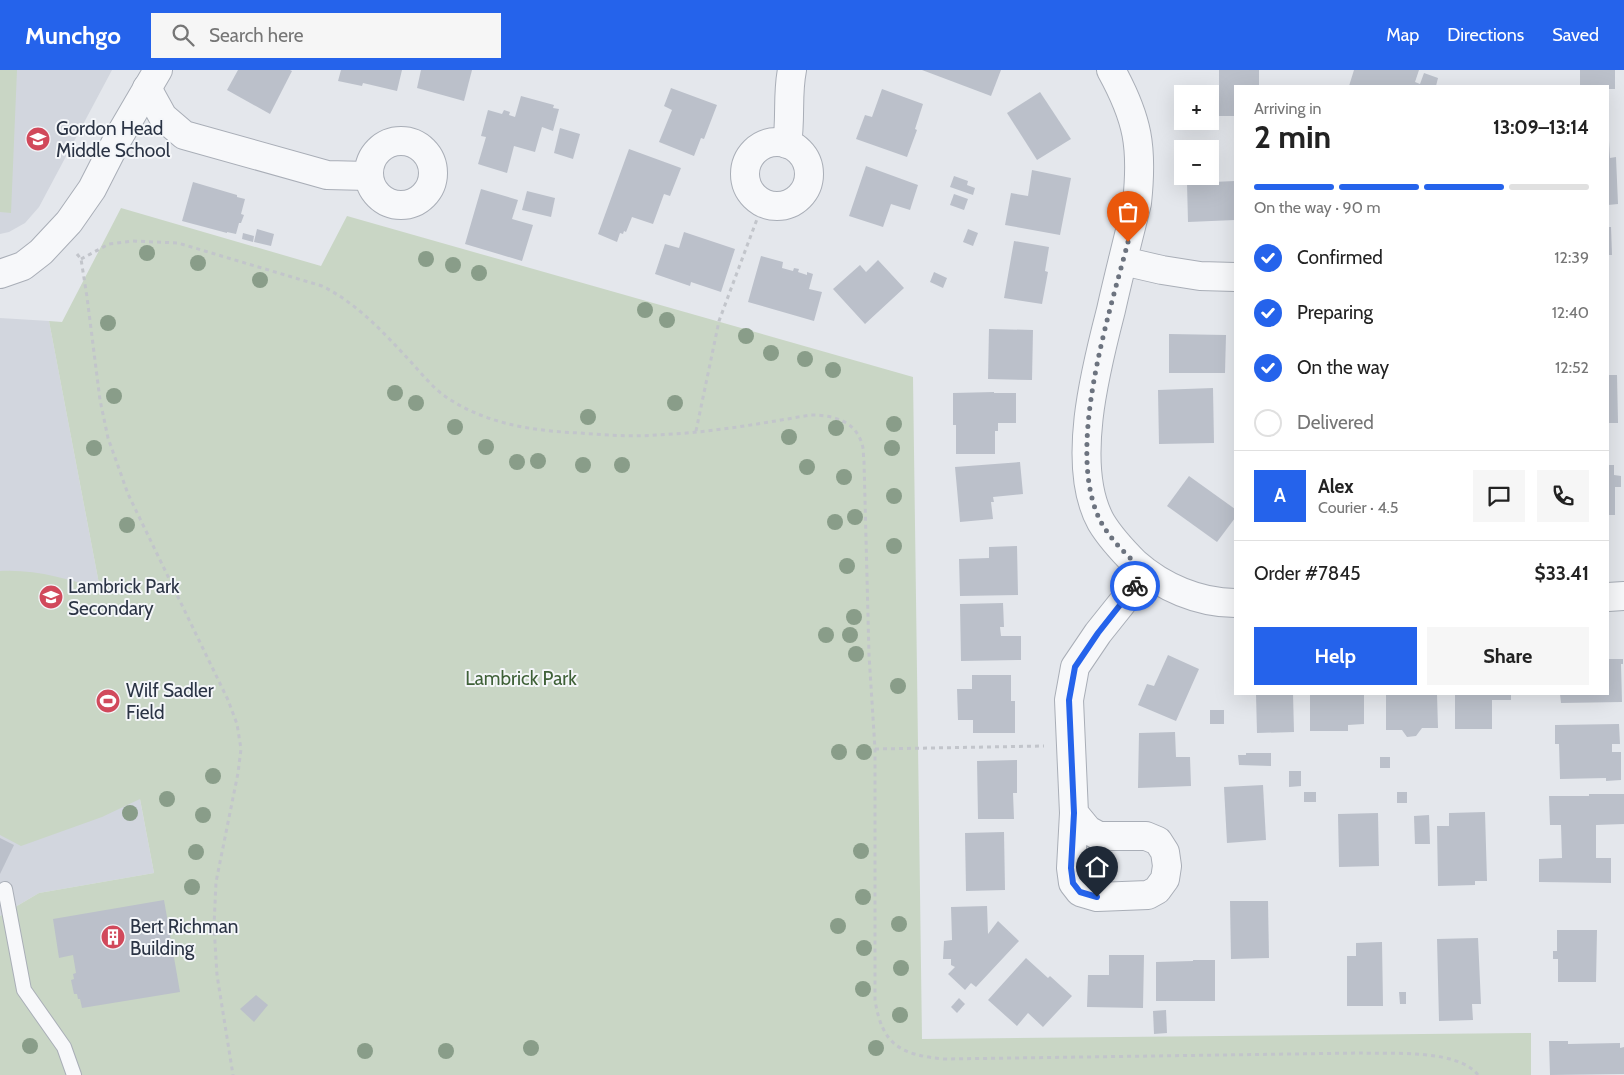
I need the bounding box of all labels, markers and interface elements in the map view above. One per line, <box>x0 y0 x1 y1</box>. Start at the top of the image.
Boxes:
search box <box>151 13 501 58</box>
text: Munchgo <box>25 21 121 50</box>
icon: search <box>169 21 197 49</box>
text: Search here <box>209 24 303 47</box>
text: Map <box>1386 24 1419 46</box>
text: Directions <box>1447 24 1524 46</box>
text: Saved <box>1552 24 1599 46</box>
map controls <box>1174 85 1219 185</box>
button: + <box>1174 85 1219 130</box>
text: Arriving in <box>1254 99 1321 118</box>
text: 13:09–13:14 <box>1493 116 1589 139</box>
place label: Gordon Head Middle School <box>56 117 171 162</box>
text: 2 min <box>1254 117 1331 156</box>
school or university icon: Gordon Head Middle School <box>25 126 51 152</box>
button: − <box>1174 140 1219 185</box>
pin <box>1107 191 1149 242</box>
icon: bag <box>1114 198 1142 226</box>
text: On the way · 90 m <box>1254 198 1380 217</box>
icon: check <box>1254 244 1282 272</box>
text: Confirmed <box>1297 246 1383 269</box>
text: 12:39 <box>1554 248 1589 267</box>
icon: check <box>1254 299 1282 327</box>
text: Preparing <box>1297 301 1373 324</box>
text: 12:40 <box>1552 303 1589 322</box>
icon: check <box>1254 354 1282 382</box>
text: On the way <box>1297 356 1389 379</box>
text: 12:52 <box>1555 358 1589 377</box>
text: Delivered <box>1297 411 1374 434</box>
button: chat <box>1473 470 1525 522</box>
button: phone <box>1537 470 1589 522</box>
text: Alex <box>1318 475 1354 498</box>
text: A <box>1274 484 1286 507</box>
text: Courier · 4.5 <box>1318 498 1399 517</box>
courier <box>1110 561 1160 611</box>
text: Order #7845 <box>1254 562 1361 585</box>
text: $33.41 <box>1535 562 1589 585</box>
icon: bike <box>1121 572 1149 600</box>
place label: Lambrick Park Secondary <box>68 575 180 620</box>
school or university icon: Lambrick Park Secondary <box>38 584 64 610</box>
button: Help <box>1254 627 1417 685</box>
button: Share <box>1427 627 1589 685</box>
park label: Lambrick Park <box>465 667 577 690</box>
place label: Wilf Sadler Field <box>126 679 214 724</box>
sports icon: Wilf Sadler Field <box>95 688 121 714</box>
pin <box>1076 846 1118 897</box>
icon: home <box>1083 853 1111 881</box>
place label: Bert Richman Building <box>130 915 238 960</box>
building icon: Bert Richman Building <box>100 924 126 950</box>

